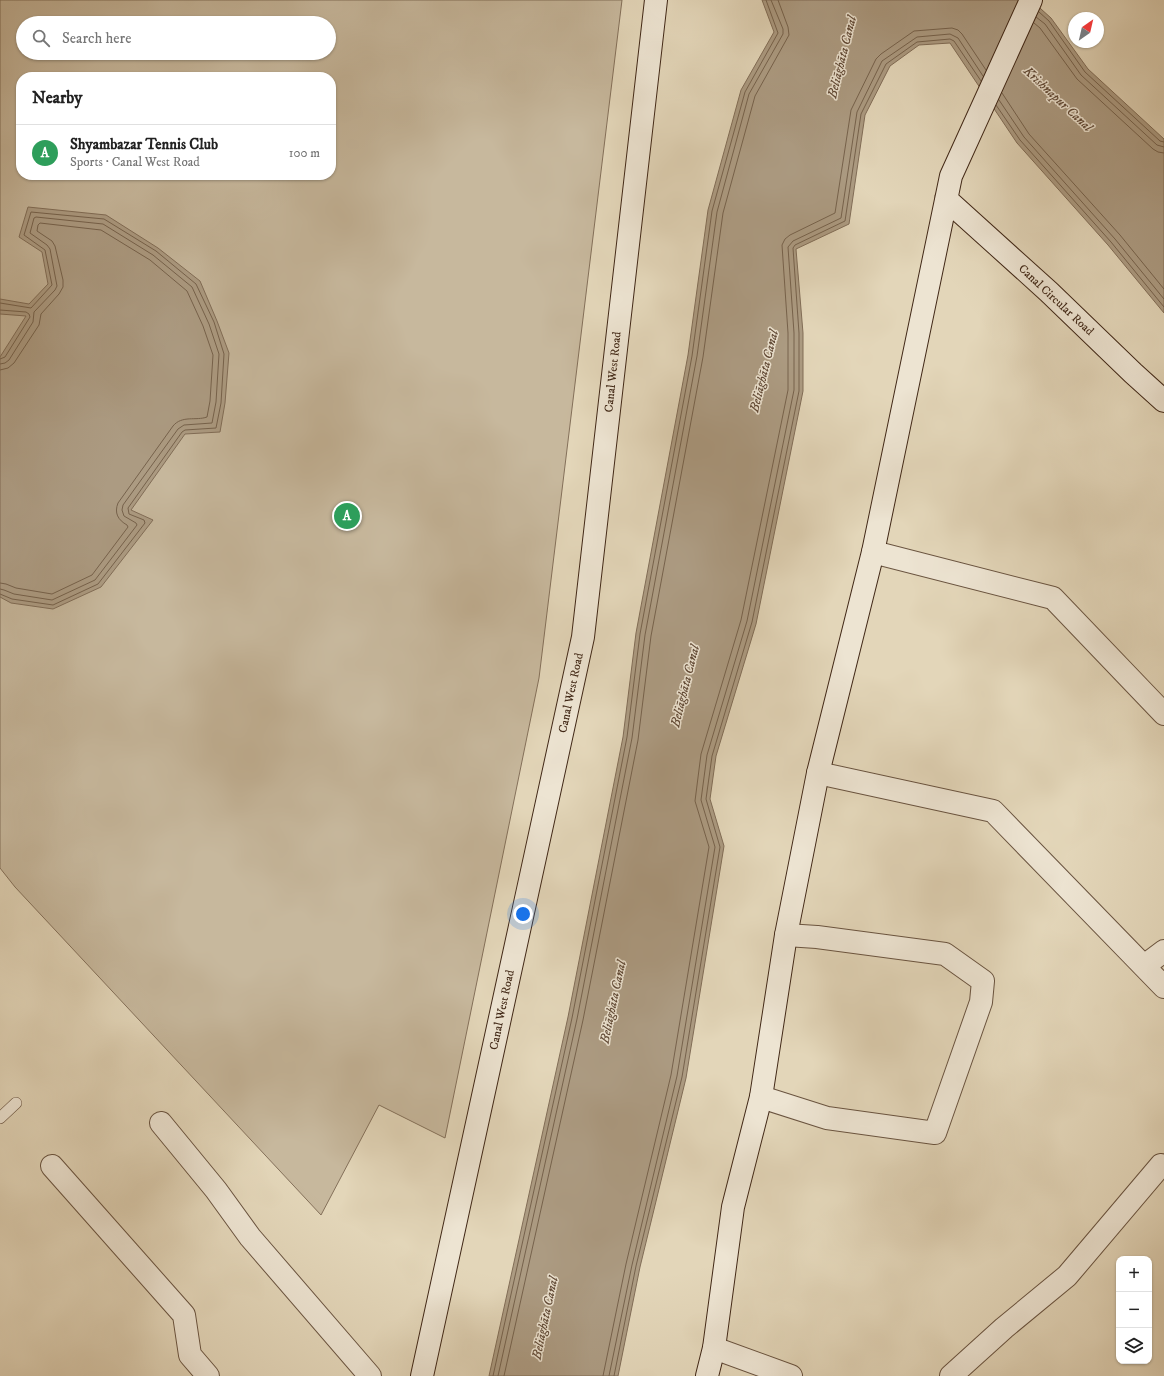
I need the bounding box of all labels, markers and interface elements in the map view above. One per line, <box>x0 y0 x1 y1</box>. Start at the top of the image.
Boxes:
north arrow <box>1068 12 1104 48</box>
water label: Beliāghāta Canal <box>824 13 860 101</box>
search box <box>16 16 336 60</box>
icon: search <box>30 27 52 49</box>
text: Search here <box>62 29 131 48</box>
water label: Krishnapur Canal <box>1020 62 1097 136</box>
text: Nearby <box>32 87 82 109</box>
text: Shyambazar Tennis Club <box>70 135 218 154</box>
text: A <box>41 145 49 161</box>
text: 100 m <box>289 145 320 161</box>
text: Sports · Canal West Road <box>70 154 200 170</box>
street label: Canal Circular Road <box>1015 261 1097 339</box>
water label: Beliāghāta Canal <box>746 327 782 415</box>
street label: Canal West Road <box>601 331 625 413</box>
pin: A <box>334 501 360 531</box>
water label: Beliāghāta Canal <box>667 642 703 730</box>
street label: Canal West Road <box>555 652 587 734</box>
your location <box>513 904 533 924</box>
water label: Beliāghāta Canal <box>596 958 630 1046</box>
street label: Canal West Road <box>486 969 518 1051</box>
map controls <box>1116 1256 1152 1364</box>
button: + <box>1116 1256 1152 1292</box>
water label: Beliāghāta Canal <box>528 1274 562 1362</box>
button: − <box>1116 1292 1152 1328</box>
button: layers <box>1116 1328 1152 1364</box>

